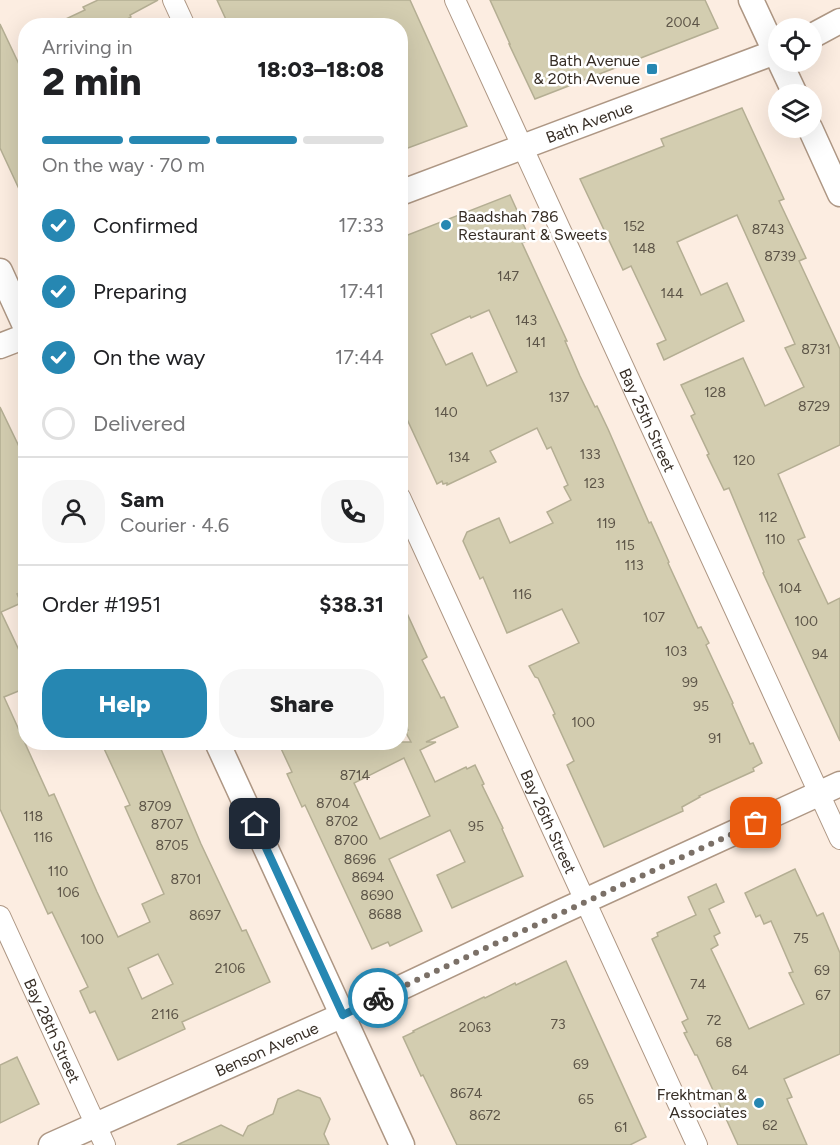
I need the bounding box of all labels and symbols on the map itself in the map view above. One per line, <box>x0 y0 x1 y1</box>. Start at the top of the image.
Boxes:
house number: 2004 <box>666 14 701 31</box>
place label: Bath Avenue & 20th Avenue <box>534 51 640 88</box>
marker: Bath Avenue & 20th Avenue <box>645 62 659 76</box>
street label: Bath Avenue <box>543 97 635 147</box>
place label: Baadshah 786 Restaurant & Sweets <box>458 207 607 244</box>
marker: Baadshah 786 Restaurant & Sweets <box>439 218 453 232</box>
house number: 152 <box>623 218 645 235</box>
house number: 8743 <box>752 221 784 238</box>
house number: 148 <box>632 240 656 257</box>
house number: 8739 <box>764 248 796 265</box>
house number: 147 <box>497 268 519 285</box>
house number: 144 <box>660 285 684 302</box>
house number: 143 <box>515 312 537 329</box>
house number: 141 <box>526 334 546 351</box>
house number: 8731 <box>801 341 831 358</box>
street label: Bay 25th Street <box>615 365 679 475</box>
house number: 128 <box>704 384 726 401</box>
house number: 137 <box>549 389 570 406</box>
house number: 8729 <box>798 398 830 415</box>
house number: 140 <box>434 404 458 421</box>
house number: 133 <box>579 446 601 463</box>
house number: 134 <box>448 449 470 466</box>
house number: 120 <box>733 452 755 469</box>
house number: 123 <box>583 475 605 492</box>
house number: 112 <box>758 509 778 526</box>
house number: 119 <box>596 515 616 532</box>
house number: 110 <box>765 531 785 548</box>
house number: 115 <box>615 537 635 554</box>
house number: 113 <box>624 557 644 574</box>
house number: 104 <box>778 580 802 597</box>
house number: 116 <box>512 586 532 603</box>
house number: 107 <box>643 609 666 626</box>
house number: 100 <box>794 613 818 630</box>
house number: 103 <box>665 643 687 660</box>
house number: 94 <box>812 646 829 663</box>
house number: 99 <box>682 674 698 691</box>
house number: 95 <box>693 698 709 715</box>
house number: 100 <box>571 714 595 731</box>
house number: 91 <box>708 730 722 747</box>
house number: 8714 <box>340 767 371 784</box>
street label: Bay 26th Street <box>516 767 580 877</box>
house number: 8704 <box>316 795 350 812</box>
pin <box>730 797 781 848</box>
house number: 8709 <box>138 798 172 815</box>
pin <box>229 798 280 849</box>
house number: 118 <box>23 808 43 825</box>
house number: 8702 <box>326 813 358 830</box>
house number: 8707 <box>151 816 184 833</box>
house number: 95 <box>468 818 484 835</box>
house number: 116 <box>33 829 53 846</box>
house number: 8700 <box>334 832 368 849</box>
house number: 8705 <box>155 837 189 854</box>
house number: 8696 <box>344 851 376 868</box>
house number: 110 <box>48 863 68 880</box>
house number: 8694 <box>351 869 385 886</box>
house number: 8701 <box>171 871 201 888</box>
house number: 106 <box>57 884 79 901</box>
house number: 8690 <box>360 887 394 904</box>
house number: 8688 <box>368 906 402 923</box>
house number: 8697 <box>189 907 221 924</box>
house number: 75 <box>793 930 809 947</box>
house number: 100 <box>80 931 104 948</box>
house number: 2106 <box>215 960 245 977</box>
house number: 69 <box>814 962 830 979</box>
courier <box>348 968 408 1028</box>
street label: Bay 28th Street <box>20 976 84 1086</box>
house number: 74 <box>690 976 706 993</box>
house number: 67 <box>815 987 831 1004</box>
house number: 2116 <box>151 1006 179 1023</box>
house number: 72 <box>706 1012 722 1029</box>
house number: 73 <box>550 1016 566 1033</box>
street label: Benson Avenue <box>212 1018 322 1081</box>
house number: 2063 <box>459 1019 491 1036</box>
house number: 68 <box>716 1034 732 1051</box>
house number: 69 <box>573 1056 589 1073</box>
house number: 64 <box>732 1062 749 1079</box>
house number: 8674 <box>450 1085 483 1102</box>
place label: Frekhtman & Associates <box>657 1085 748 1122</box>
house number: 65 <box>578 1091 594 1108</box>
marker: Frekhtman & Associates <box>752 1096 766 1110</box>
house number: 8672 <box>469 1107 501 1124</box>
house number: 62 <box>762 1117 778 1134</box>
house number: 61 <box>614 1119 628 1136</box>

